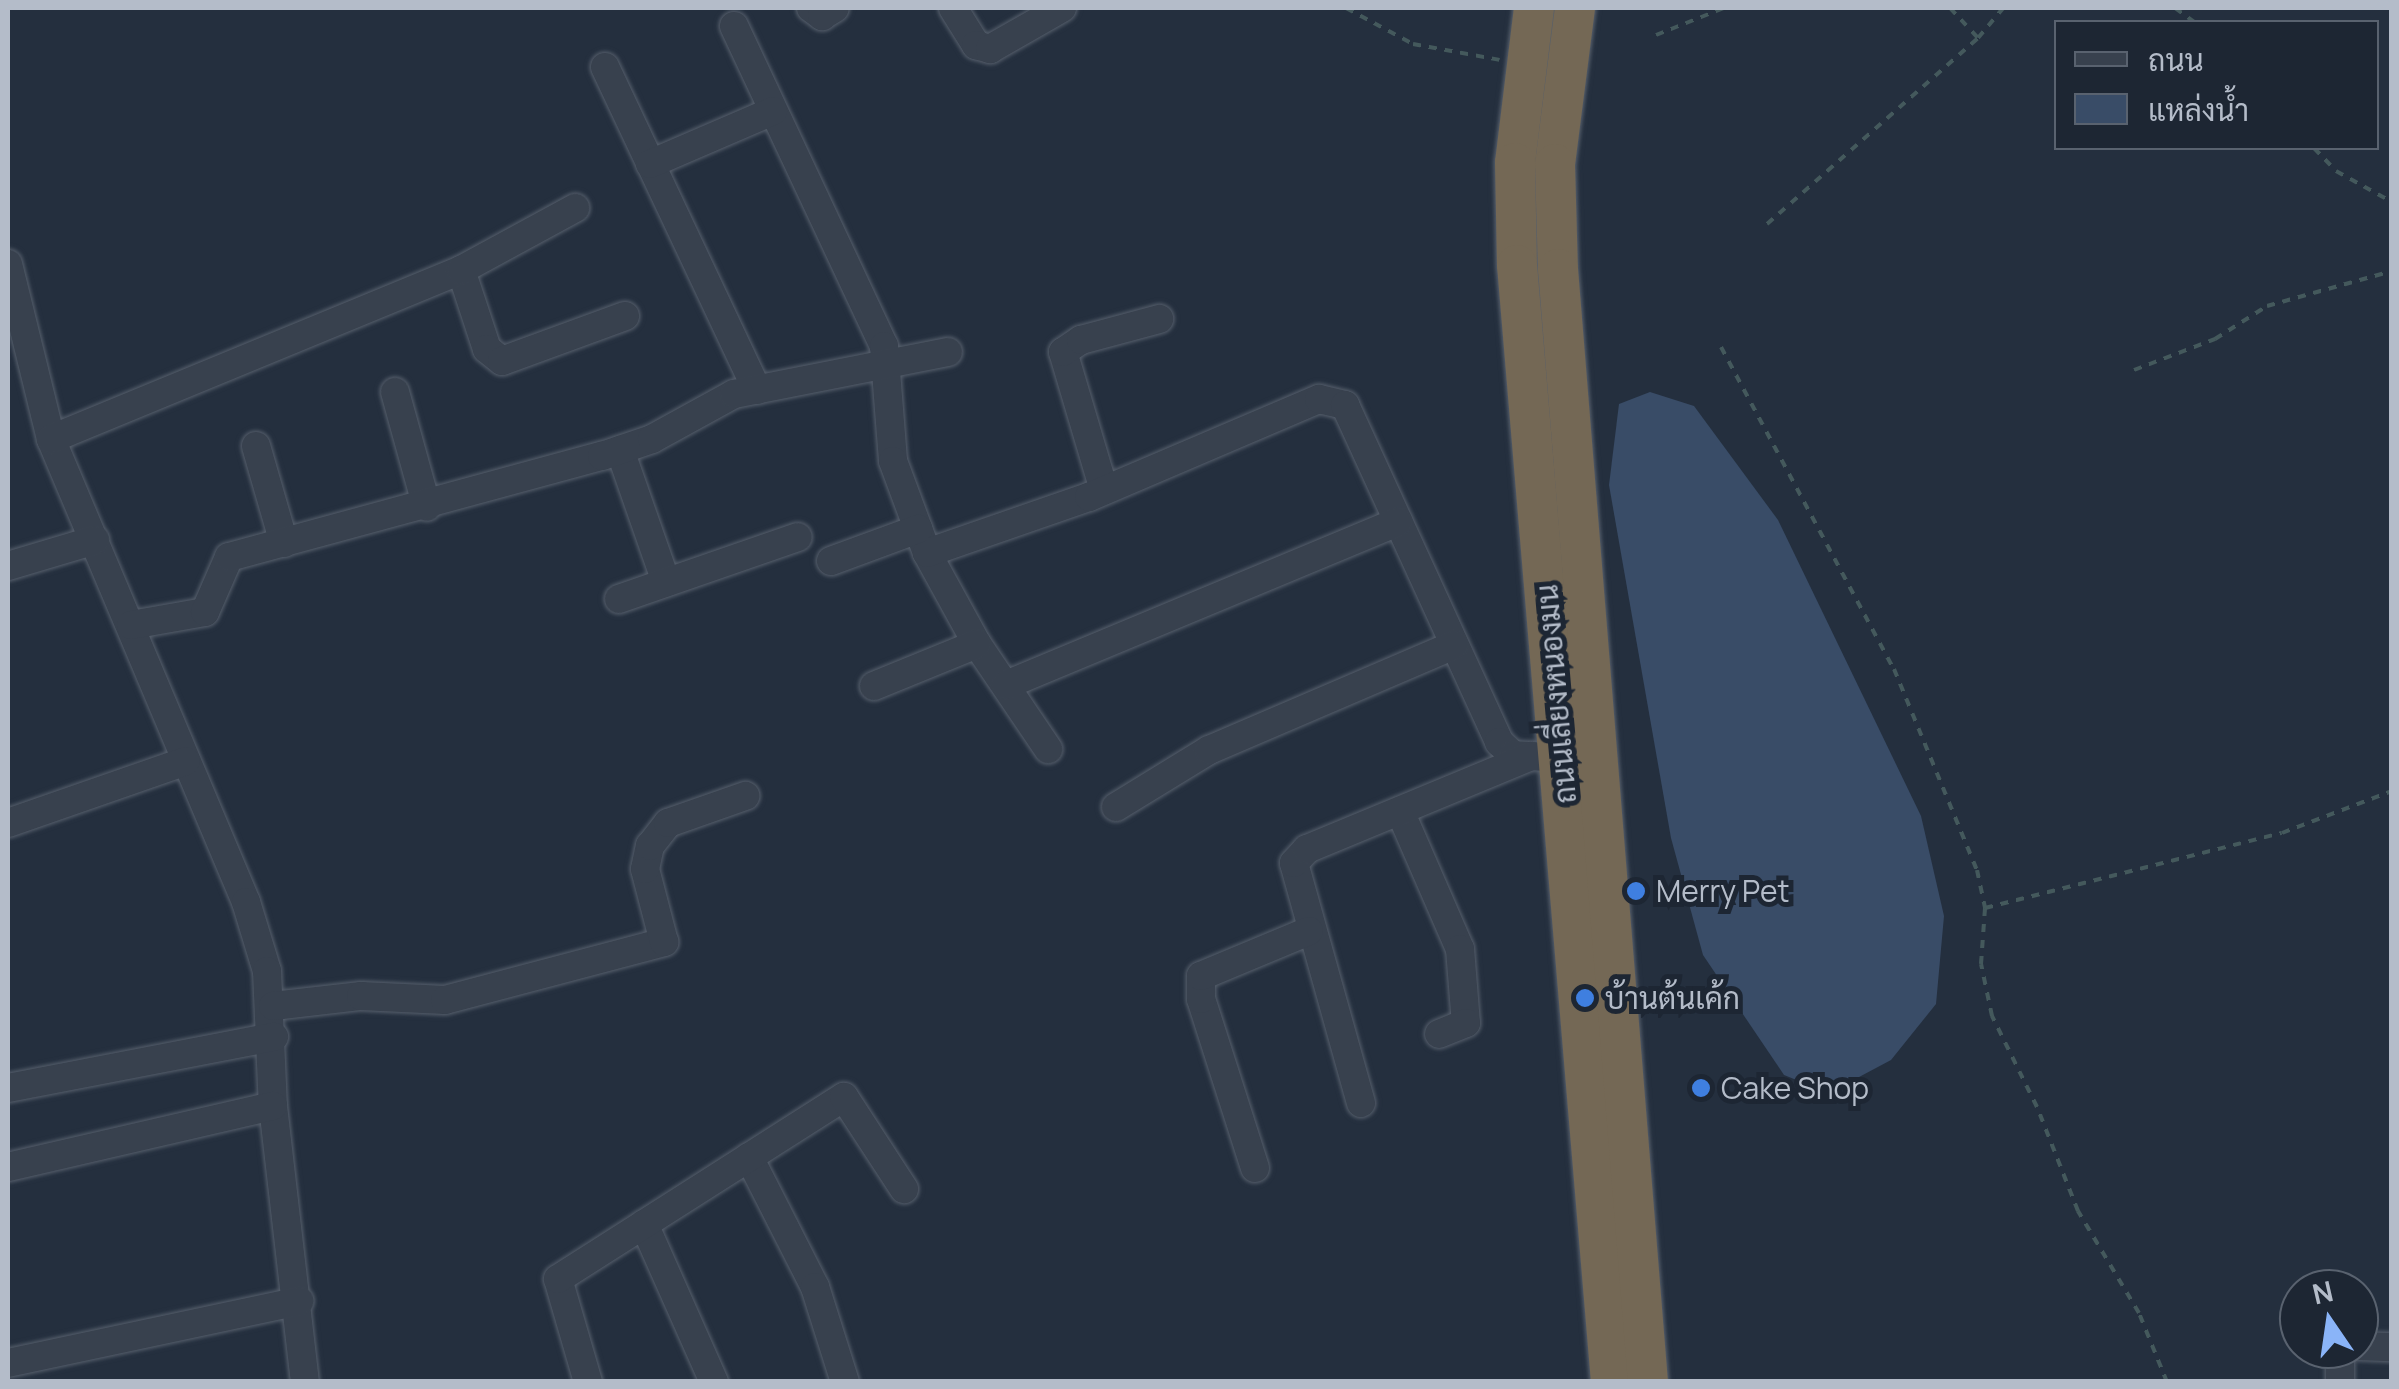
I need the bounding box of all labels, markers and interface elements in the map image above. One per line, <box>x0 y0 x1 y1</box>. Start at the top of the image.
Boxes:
legend <box>2054 20 2379 150</box>
text: ถนน <box>2148 39 2204 80</box>
text: แหล่งน้ำ <box>2148 89 2249 130</box>
street label: ถนนเลี่ยงหนองมน <box>1528 583 1584 805</box>
place label: Merry Pet <box>1656 873 1790 909</box>
marker: Merry Pet <box>1625 880 1647 902</box>
place label: บ้านต้นเค้ก <box>1605 980 1740 1016</box>
marker: บ้านต้นเค้ก <box>1574 987 1596 1009</box>
place label: Cake Shop <box>1721 1070 1869 1106</box>
marker: Cake Shop <box>1690 1077 1712 1099</box>
north arrow <box>2279 1269 2379 1369</box>
text: N <box>2309 1271 2337 1312</box>

